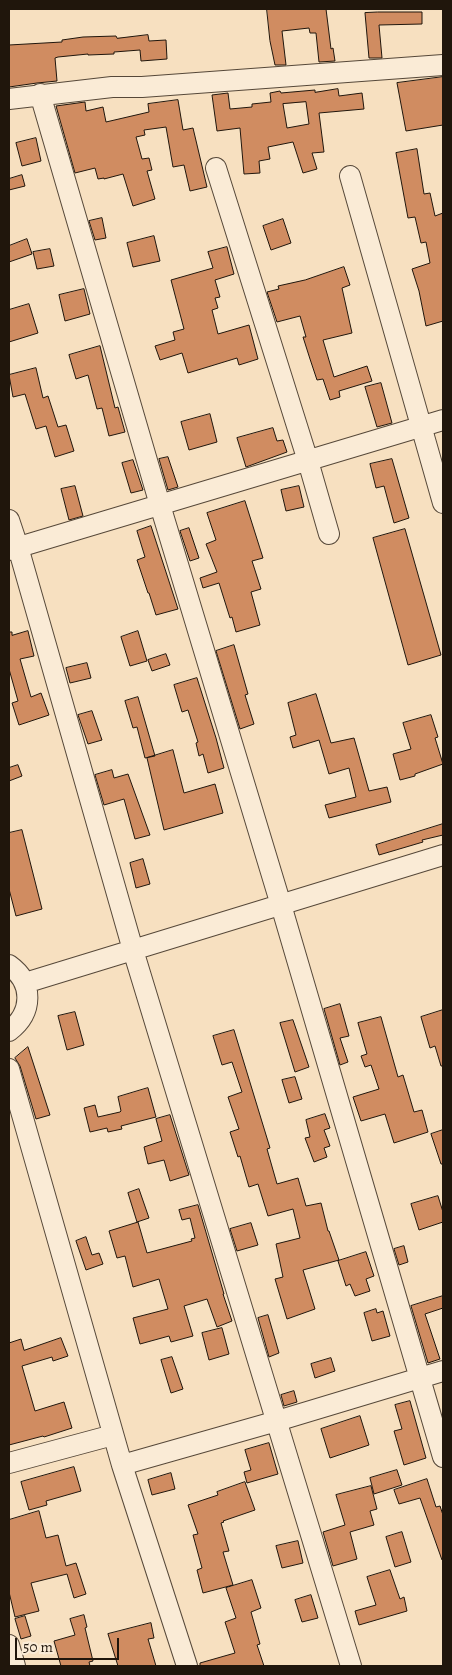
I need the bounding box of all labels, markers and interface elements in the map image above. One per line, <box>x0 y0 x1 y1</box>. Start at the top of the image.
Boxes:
scale bar <box>18 1628 121 1660</box>
text: 50 m <box>23 1637 53 1657</box>

